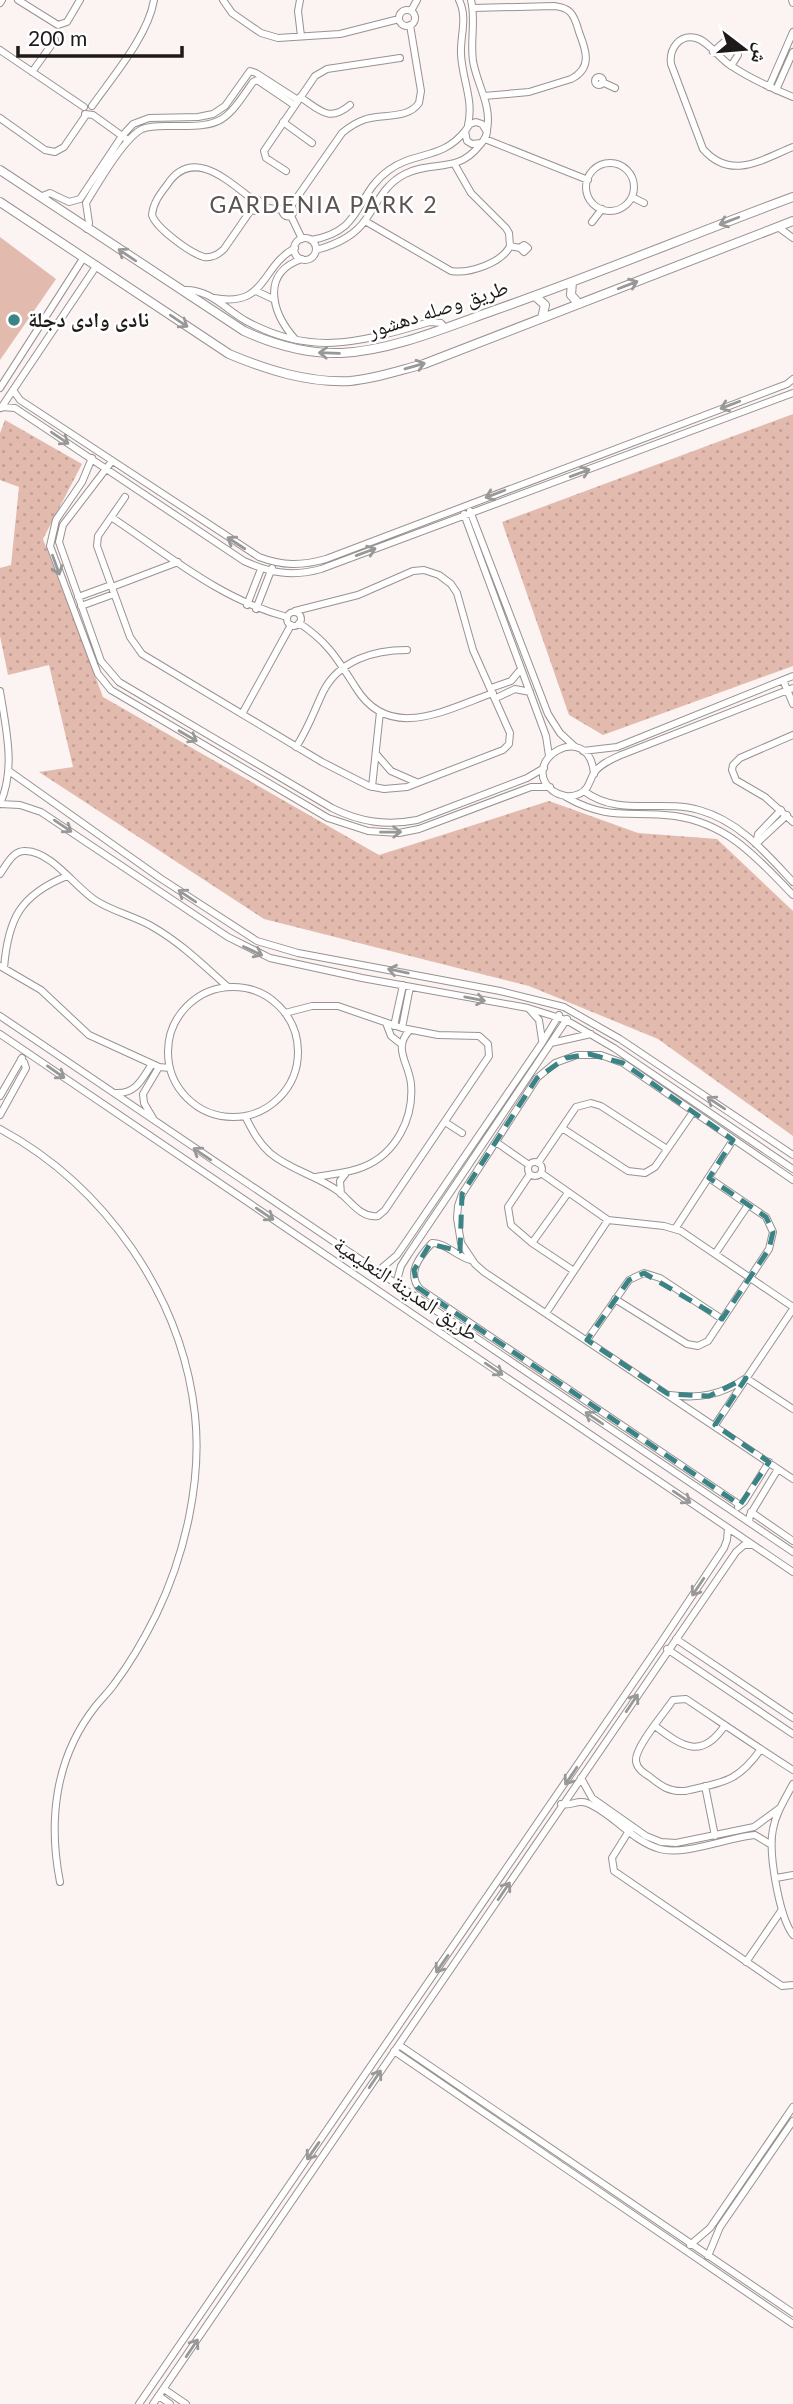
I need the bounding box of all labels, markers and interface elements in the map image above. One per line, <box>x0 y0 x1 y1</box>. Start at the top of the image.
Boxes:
scale bar <box>18 14 182 58</box>
north arrow <box>709 14 779 84</box>
text: 200 m <box>28 25 87 50</box>
text: ش <box>746 41 775 67</box>
district label: GARDENIA PARK 2 <box>209 190 439 218</box>
one-way arrow <box>719 216 741 228</box>
one-way arrow <box>118 248 137 263</box>
street label: طريق وصله دهشور <box>363 273 511 344</box>
one-way arrow <box>617 278 639 291</box>
place label: نادى وادى دجلة <box>28 306 149 332</box>
marker: نادى وادى دجلة <box>6 312 22 328</box>
one-way arrow <box>169 314 188 328</box>
one-way arrow <box>317 346 340 359</box>
one-way arrow <box>404 358 426 371</box>
one-way arrow <box>720 400 742 413</box>
one-way arrow <box>49 431 69 445</box>
one-way arrow <box>568 466 590 478</box>
one-way arrow <box>484 489 506 502</box>
one-way arrow <box>227 535 247 549</box>
one-way arrow <box>355 545 377 558</box>
one-way arrow <box>50 553 63 575</box>
one-way arrow <box>178 729 198 743</box>
one-way arrow <box>53 819 72 833</box>
one-way arrow <box>379 825 402 839</box>
one-way arrow <box>178 889 197 903</box>
one-way arrow <box>242 944 263 958</box>
one-way arrow <box>387 964 410 978</box>
one-way arrow <box>463 993 486 1006</box>
one-way arrow <box>46 1065 65 1079</box>
one-way arrow <box>707 1096 726 1110</box>
one-way arrow <box>193 1147 213 1161</box>
one-way arrow <box>255 1207 274 1221</box>
street label: طريق المدينة التعليمية <box>329 1230 484 1347</box>
one-way arrow <box>483 1362 503 1376</box>
one-way arrow <box>585 1411 604 1425</box>
one-way arrow <box>672 1490 691 1504</box>
one-way arrow <box>691 1577 705 1597</box>
one-way arrow <box>625 1694 639 1713</box>
one-way arrow <box>564 1766 578 1785</box>
one-way arrow <box>497 1882 511 1901</box>
one-way arrow <box>435 1954 449 1973</box>
one-way arrow <box>368 2070 383 2089</box>
one-way arrow <box>306 2141 320 2160</box>
one-way arrow <box>185 2339 199 2358</box>

